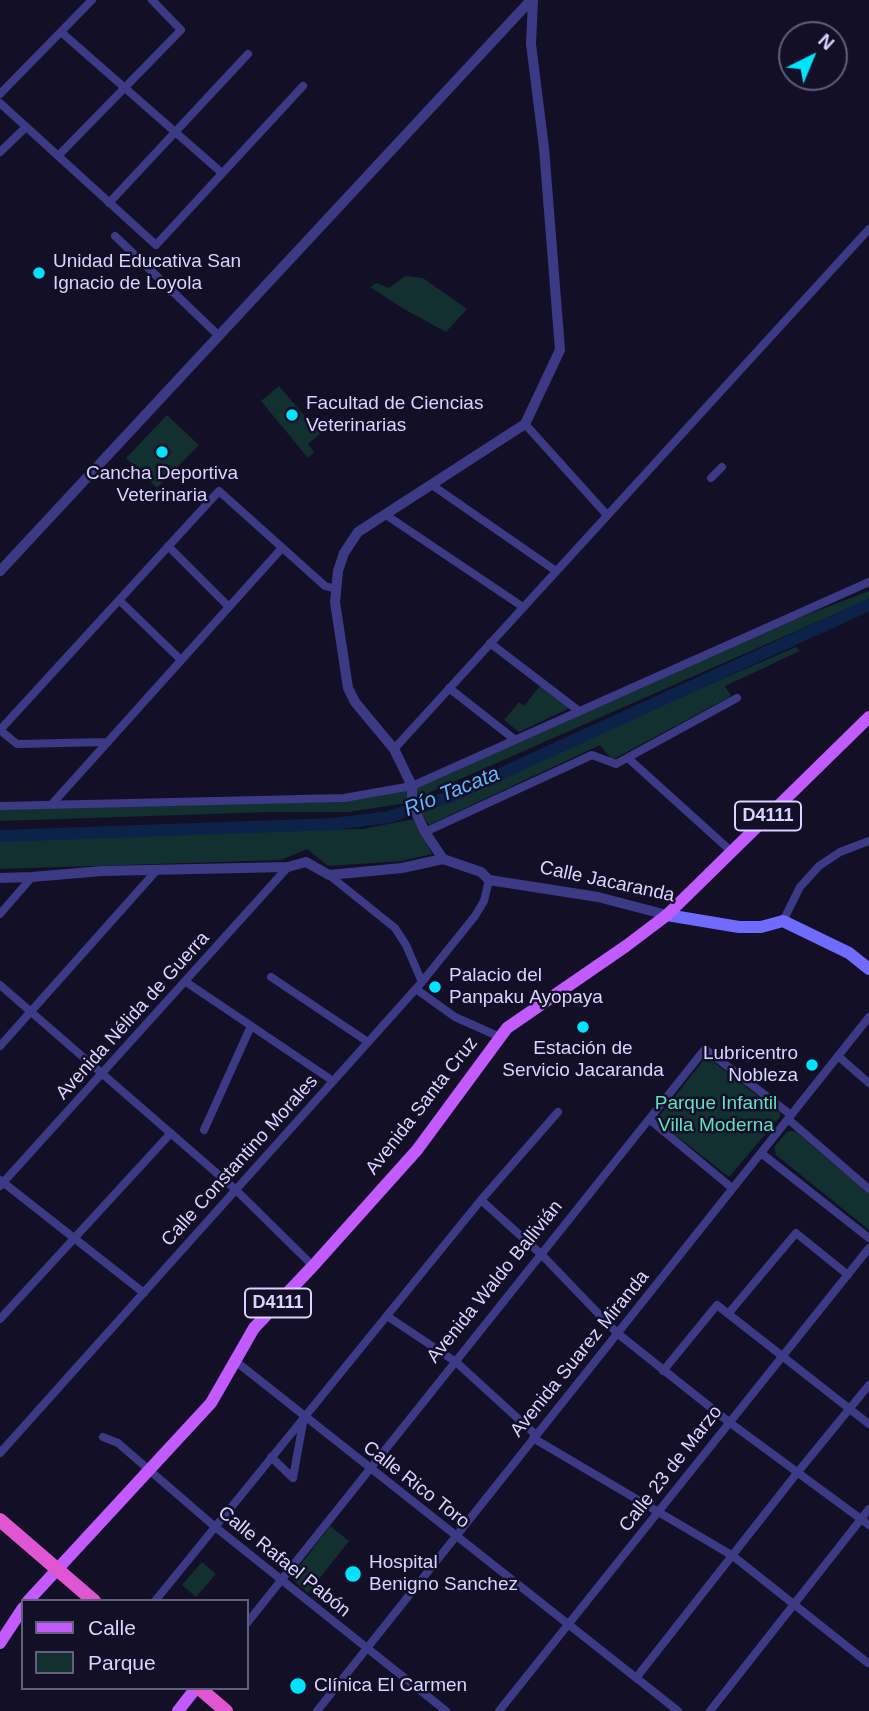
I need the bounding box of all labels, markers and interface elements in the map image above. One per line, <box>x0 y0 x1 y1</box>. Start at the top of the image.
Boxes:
north arrow <box>778 21 848 91</box>
text: N <box>814 29 838 54</box>
place label: Unidad Educativa San Ignacio de Loyola <box>53 251 241 295</box>
marker: Unidad Educativa San Ignacio de Loyola <box>31 265 47 281</box>
place label: Facultad de Ciencias Veterinarias <box>306 393 483 437</box>
marker: Facultad de Ciencias Veterinarias <box>284 407 300 423</box>
marker: Cancha Deportiva Veterinaria <box>154 444 170 460</box>
place label: Cancha Deportiva Veterinaria <box>86 463 238 507</box>
water label: Río Tacata <box>401 761 503 823</box>
road number: D4111 <box>735 802 801 830</box>
street label: Calle Jacaranda <box>537 857 677 907</box>
street label: Avenida Nélida de Guerra <box>51 927 215 1105</box>
place label: Palacio del Panpaku Ayopaya <box>449 965 603 1009</box>
marker: Palacio del Panpaku Ayopaya <box>427 979 443 995</box>
marker: Estación de Servicio Jacaranda <box>575 1019 591 1035</box>
street label: Avenida Santa Cruz <box>361 1033 483 1179</box>
place label: Estación de Servicio Jacaranda <box>502 1038 664 1082</box>
place label: Lubricentro Nobleza <box>703 1043 798 1087</box>
marker: Lubricentro Nobleza <box>804 1057 820 1073</box>
street label: Calle Constantino Morales <box>157 1071 323 1251</box>
park label: Parque Infantil Villa Moderna <box>655 1093 777 1137</box>
street label: Avenida Waldo Ballivián <box>422 1196 568 1368</box>
street label: Avenida Suarez Miranda <box>506 1266 654 1442</box>
road number: D4111 <box>245 1288 311 1318</box>
street label: Calle 23 de Marzo <box>615 1401 727 1537</box>
street label: Calle Rico Toro <box>358 1436 474 1534</box>
street label: Calle Rafael Pabón <box>213 1502 355 1622</box>
place label: Hospital Benigno Sanchez <box>369 1552 518 1596</box>
marker: Hospital Benigno Sanchez <box>343 1564 363 1584</box>
legend <box>21 1599 248 1690</box>
text: Calle <box>88 1616 136 1639</box>
text: Parque <box>88 1651 156 1674</box>
place label: Clínica El Carmen <box>314 1675 467 1697</box>
marker: Clínica El Carmen <box>288 1676 308 1696</box>

